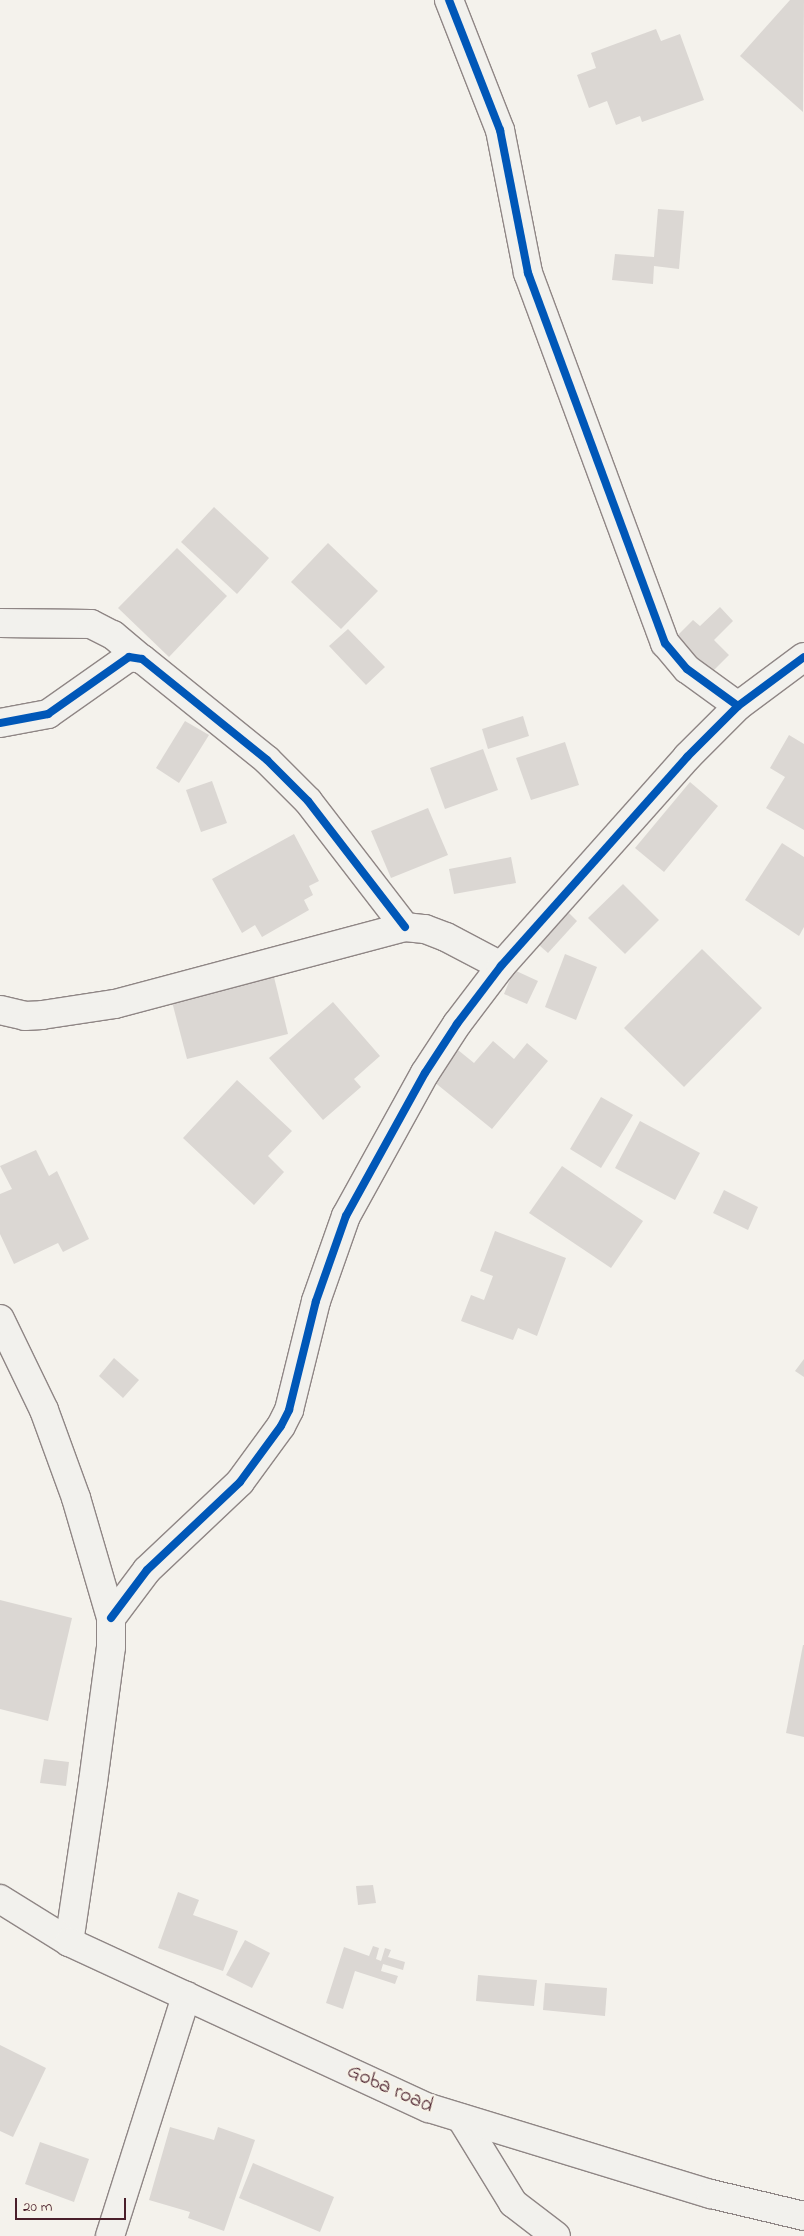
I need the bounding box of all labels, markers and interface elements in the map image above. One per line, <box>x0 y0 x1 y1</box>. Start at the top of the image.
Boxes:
street label: Goba road <box>343 2059 437 2119</box>
scale bar <box>18 2188 129 2220</box>
text: 20 m <box>23 2196 52 2218</box>

